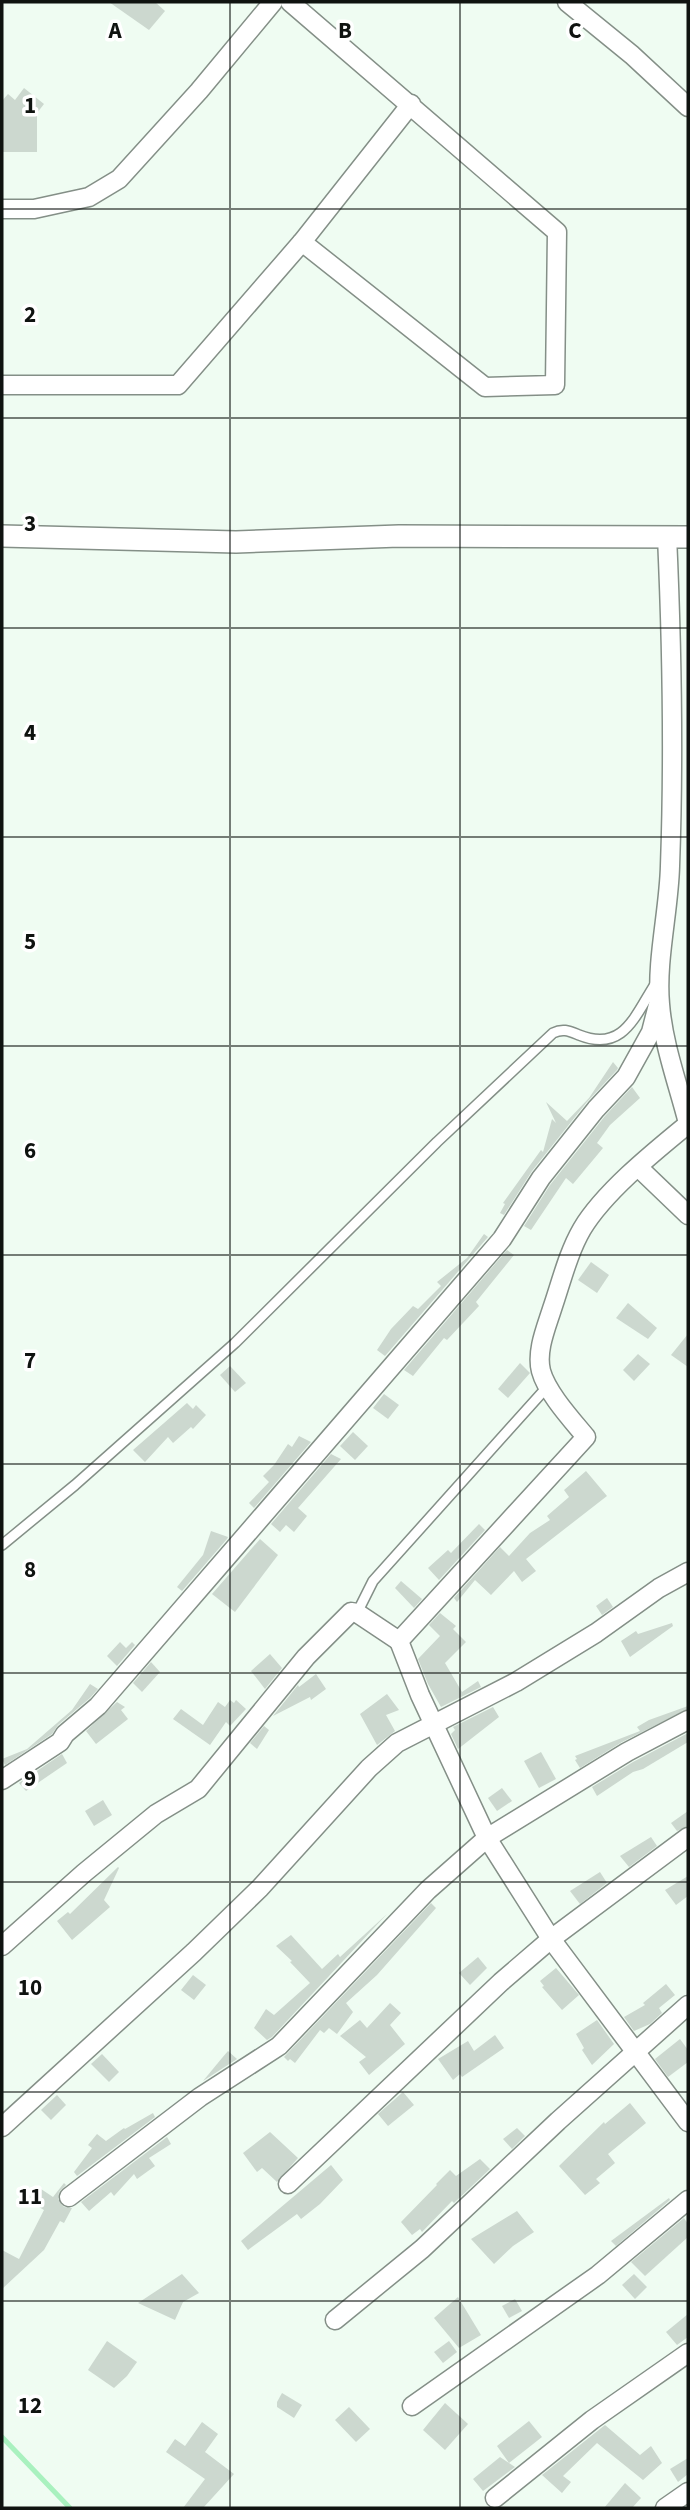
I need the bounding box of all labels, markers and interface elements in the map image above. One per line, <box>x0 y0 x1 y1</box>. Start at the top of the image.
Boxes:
text: A <box>107 14 122 47</box>
text: B <box>338 14 352 47</box>
text: C <box>568 14 582 47</box>
text: 1 <box>24 89 36 122</box>
text: 2 <box>24 298 36 331</box>
text: 3 <box>24 507 36 540</box>
text: 4 <box>24 716 36 749</box>
text: 5 <box>24 925 36 958</box>
text: 6 <box>24 1134 36 1167</box>
text: 7 <box>24 1344 36 1377</box>
text: 8 <box>24 1553 36 1586</box>
text: 9 <box>24 1762 36 1795</box>
text: 10 <box>18 1971 42 2004</box>
text: 11 <box>18 2180 42 2213</box>
text: 12 <box>18 2389 42 2422</box>

